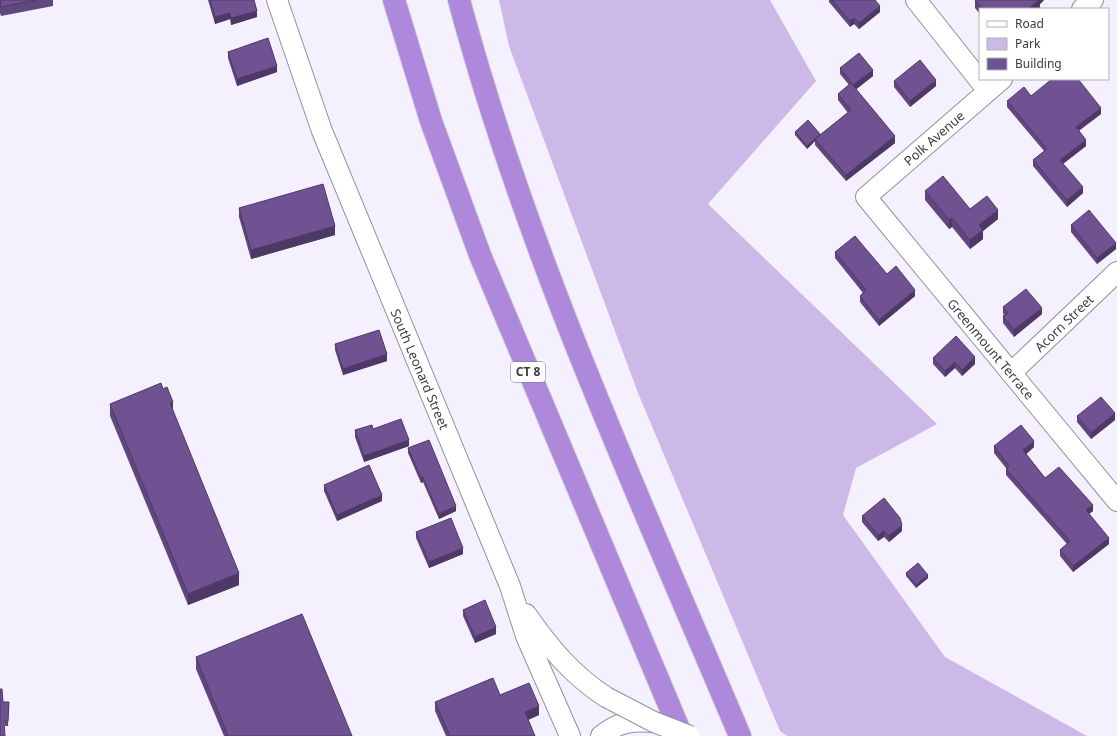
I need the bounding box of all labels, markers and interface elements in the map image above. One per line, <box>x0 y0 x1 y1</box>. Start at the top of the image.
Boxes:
legend <box>979 8 1109 80</box>
text: Road <box>1015 15 1044 32</box>
text: Park <box>1015 35 1041 52</box>
text: Building <box>1015 55 1062 72</box>
street label: Polk Avenue <box>900 107 968 169</box>
street label: Acorn Street <box>1031 290 1098 356</box>
street label: Greenmount Terrace <box>943 295 1039 403</box>
street label: South Leonard Street <box>386 306 454 432</box>
road number: CT 8 <box>511 362 545 382</box>

